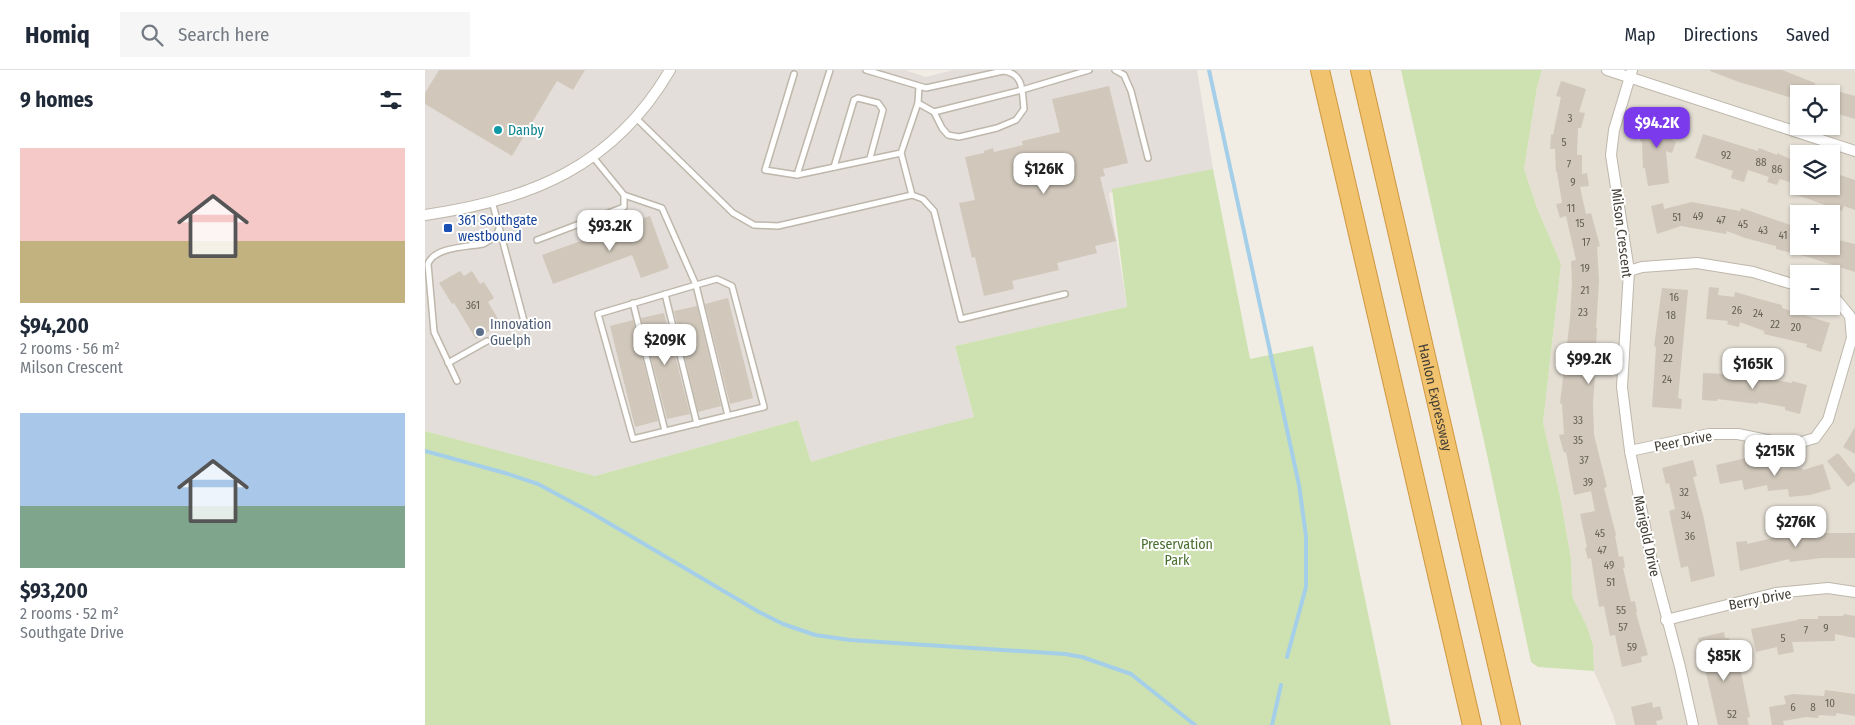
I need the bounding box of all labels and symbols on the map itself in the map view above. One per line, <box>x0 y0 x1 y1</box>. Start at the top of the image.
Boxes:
pin: $94.2K <box>1616 106 1698 149</box>
house number: 3 <box>1568 112 1573 125</box>
place label: Danby <box>508 122 545 139</box>
marker: Danby <box>492 124 504 136</box>
house number: 5 <box>1561 136 1567 149</box>
house number: 92 <box>1721 149 1731 162</box>
pin: $126K <box>1009 152 1079 195</box>
house number: 88 <box>1756 156 1767 169</box>
house number: 7 <box>1567 158 1572 171</box>
house number: 86 <box>1772 163 1783 176</box>
house number: 9 <box>1570 176 1576 189</box>
street label: Milson Crescent <box>1608 187 1635 279</box>
house number: 11 <box>1567 202 1575 215</box>
pin: $93.2K <box>569 210 651 252</box>
house number: 49 <box>1693 210 1703 223</box>
house number: 51 <box>1673 211 1681 224</box>
place label: 361 Southgate westbound <box>458 212 538 245</box>
house number: 47 <box>1716 214 1726 227</box>
house number: 15 <box>1575 217 1585 230</box>
house number: 45 <box>1738 218 1748 231</box>
marker: 361 Southgate westbound <box>442 222 454 234</box>
house number: 43 <box>1758 224 1768 237</box>
house number: 41 <box>1778 229 1788 242</box>
house number: 17 <box>1582 236 1591 249</box>
house number: 19 <box>1580 262 1590 275</box>
house number: 21 <box>1581 284 1589 297</box>
house number: 16 <box>1669 291 1679 304</box>
house number: 361 <box>466 299 480 312</box>
house number: 26 <box>1732 304 1743 317</box>
house number: 23 <box>1578 306 1588 319</box>
house number: 24 <box>1753 307 1764 320</box>
house number: 18 <box>1666 309 1676 322</box>
place label: Innovation Guelph <box>490 316 551 349</box>
house number: 22 <box>1770 318 1780 331</box>
house number: 20 <box>1791 321 1802 334</box>
pin: $209K <box>630 324 700 366</box>
marker: Innovation Guelph <box>474 326 486 338</box>
house number: 20 <box>1664 334 1675 347</box>
street label: Hanlon Expressway <box>1414 342 1456 454</box>
pin: $99.2K <box>1548 342 1630 385</box>
pin: $165K <box>1718 348 1788 390</box>
house number: 22 <box>1663 352 1673 365</box>
house number: 24 <box>1662 373 1673 386</box>
house number: 33 <box>1573 414 1583 427</box>
street label: Peer Drive <box>1653 428 1714 455</box>
house number: 35 <box>1573 434 1583 447</box>
pin: $215K <box>1740 434 1810 477</box>
house number: 37 <box>1579 454 1589 467</box>
house number: 39 <box>1583 476 1593 489</box>
house number: 32 <box>1679 486 1689 499</box>
street label: Marigold Drive <box>1630 494 1663 579</box>
pin: $276K <box>1761 506 1831 548</box>
house number: 34 <box>1681 509 1692 522</box>
house number: 45 <box>1595 527 1605 540</box>
house number: 36 <box>1685 530 1696 543</box>
park label: Preservation Park <box>1141 536 1213 569</box>
house number: 47 <box>1597 544 1607 557</box>
house number: 49 <box>1604 559 1614 572</box>
house number: 51 <box>1607 576 1615 589</box>
street label: Berry Drive <box>1727 585 1793 614</box>
house number: 55 <box>1616 604 1626 617</box>
house number: 57 <box>1618 621 1628 634</box>
house number: 9 <box>1823 622 1829 635</box>
house number: 7 <box>1804 624 1809 637</box>
house number: 5 <box>1780 632 1786 645</box>
pin: $85K <box>1694 640 1754 682</box>
house number: 59 <box>1627 641 1637 654</box>
house number: 10 <box>1825 697 1835 710</box>
house number: 6 <box>1790 701 1796 714</box>
house number: 8 <box>1810 701 1816 714</box>
house number: 52 <box>1727 708 1737 721</box>

